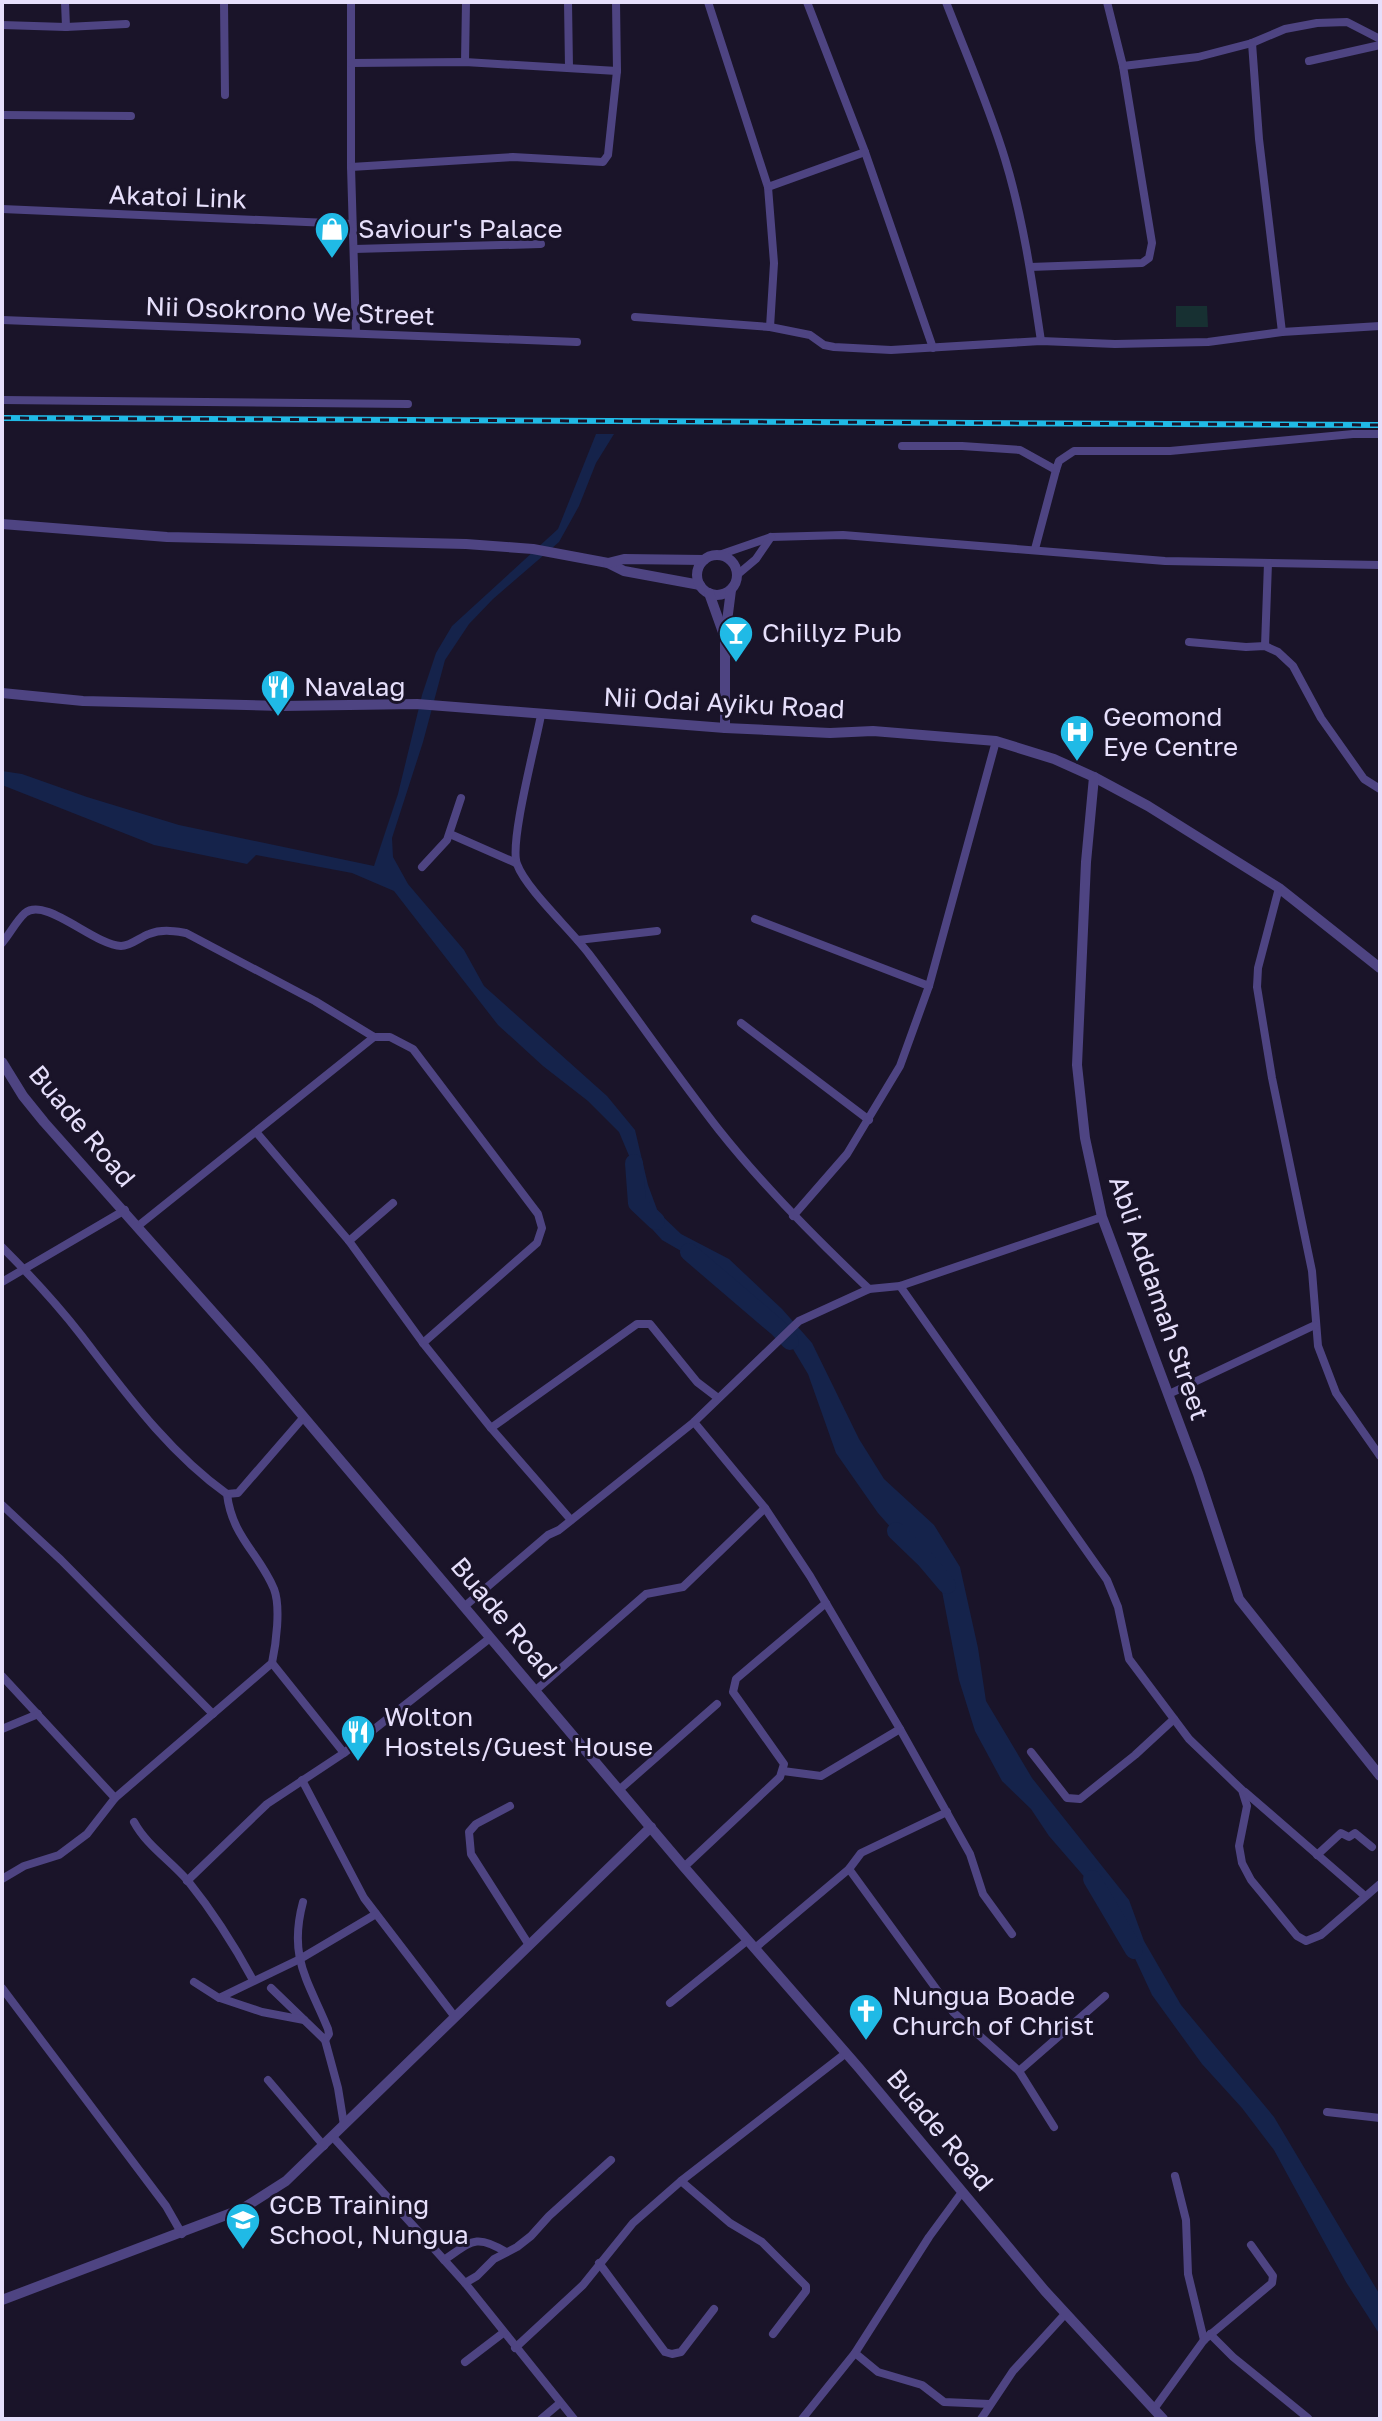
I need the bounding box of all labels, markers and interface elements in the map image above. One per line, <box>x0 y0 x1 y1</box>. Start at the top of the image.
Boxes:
street label: Akatoi Link <box>108 179 248 214</box>
shop icon: Saviour's Palace <box>313 210 351 260</box>
place label: Saviour's Palace <box>358 213 563 244</box>
street label: Nii Osokrono We Street <box>145 290 435 331</box>
bar icon: Chillyz Pub <box>717 614 755 664</box>
place label: Chillyz Pub <box>762 617 902 648</box>
restaurant icon: Navalag <box>259 668 297 718</box>
place label: Navalag <box>304 671 405 702</box>
street label: Nii Odai Ayiku Road <box>603 681 845 724</box>
place label: Geomond Eye Centre <box>1103 701 1238 762</box>
hospital icon: Geomond Eye Centre <box>1058 713 1096 763</box>
street label: Buade Road <box>23 1059 142 1193</box>
street label: Abli Addamah Street <box>1103 1172 1216 1424</box>
street label: Buade Road <box>445 1551 564 1685</box>
place label: Wolton Hostels/Guest House <box>384 1701 653 1762</box>
restaurant icon: Wolton Hostels/Guest House <box>339 1713 377 1763</box>
place label: Nungua Boade Church of Christ <box>892 1980 1094 2041</box>
church icon: Nungua Boade Church of Christ <box>847 1992 885 2042</box>
street label: Buade Road <box>881 2063 1000 2197</box>
place label: GCB Training School, Nungua <box>269 2189 469 2250</box>
school or university icon: GCB Training School, Nungua <box>224 2201 262 2251</box>

